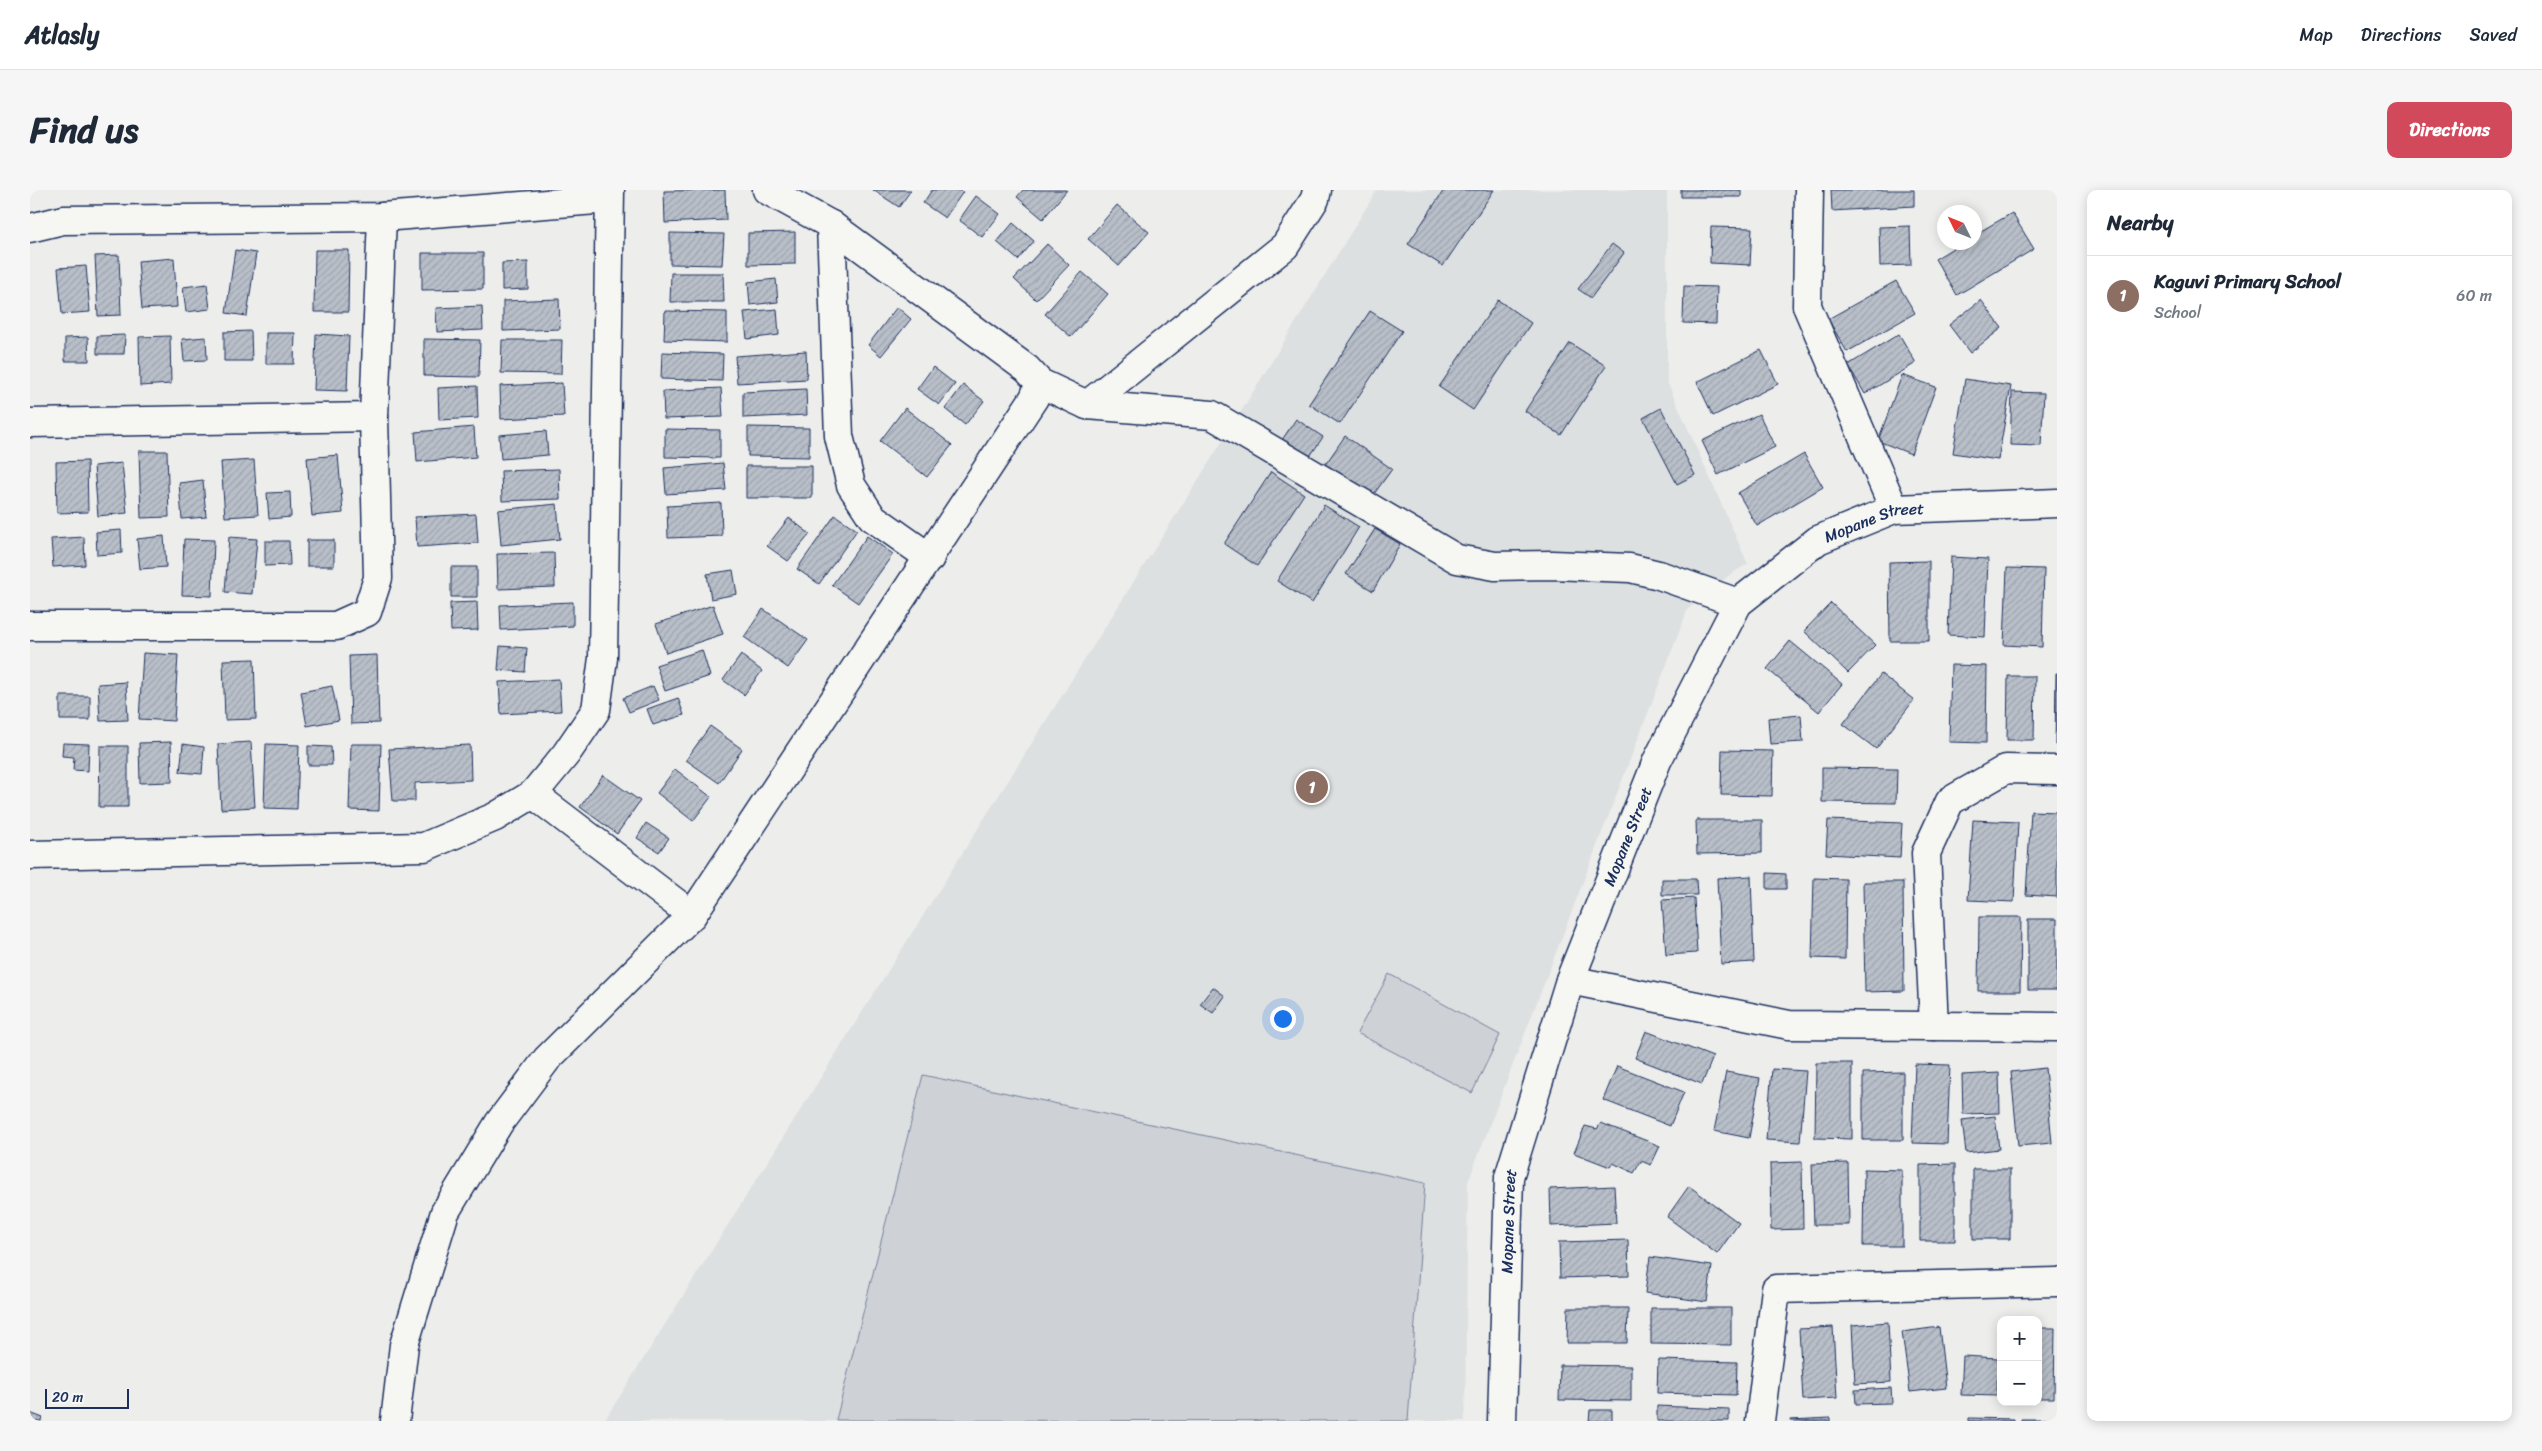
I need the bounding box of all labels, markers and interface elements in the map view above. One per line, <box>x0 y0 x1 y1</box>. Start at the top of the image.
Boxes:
text: Atlasly <box>25 14 99 56</box>
text: Map <box>2300 19 2333 51</box>
text: Directions <box>2361 19 2442 51</box>
text: Saved <box>2470 19 2517 51</box>
text: Find us <box>30 99 138 161</box>
button: Directions <box>2387 102 2512 158</box>
text: Nearby <box>2107 204 2173 242</box>
north arrow <box>1937 205 1982 250</box>
text: Kaguvi Primary School <box>2154 265 2341 298</box>
text: 1 <box>2120 281 2126 310</box>
text: 60 m <box>2456 281 2492 310</box>
text: School <box>2154 298 2201 327</box>
street label: Mopane Street <box>1819 493 1924 551</box>
pin: 1 <box>1296 768 1328 806</box>
street label: Mopane Street <box>1594 782 1660 890</box>
your location <box>1270 1006 1296 1032</box>
street label: Mopane Street <box>1492 1165 1525 1274</box>
map controls <box>1997 1316 2042 1406</box>
button: + <box>1997 1316 2042 1361</box>
button: − <box>1997 1361 2042 1406</box>
text: 20 m <box>52 1385 83 1410</box>
scale bar <box>45 1386 129 1409</box>

